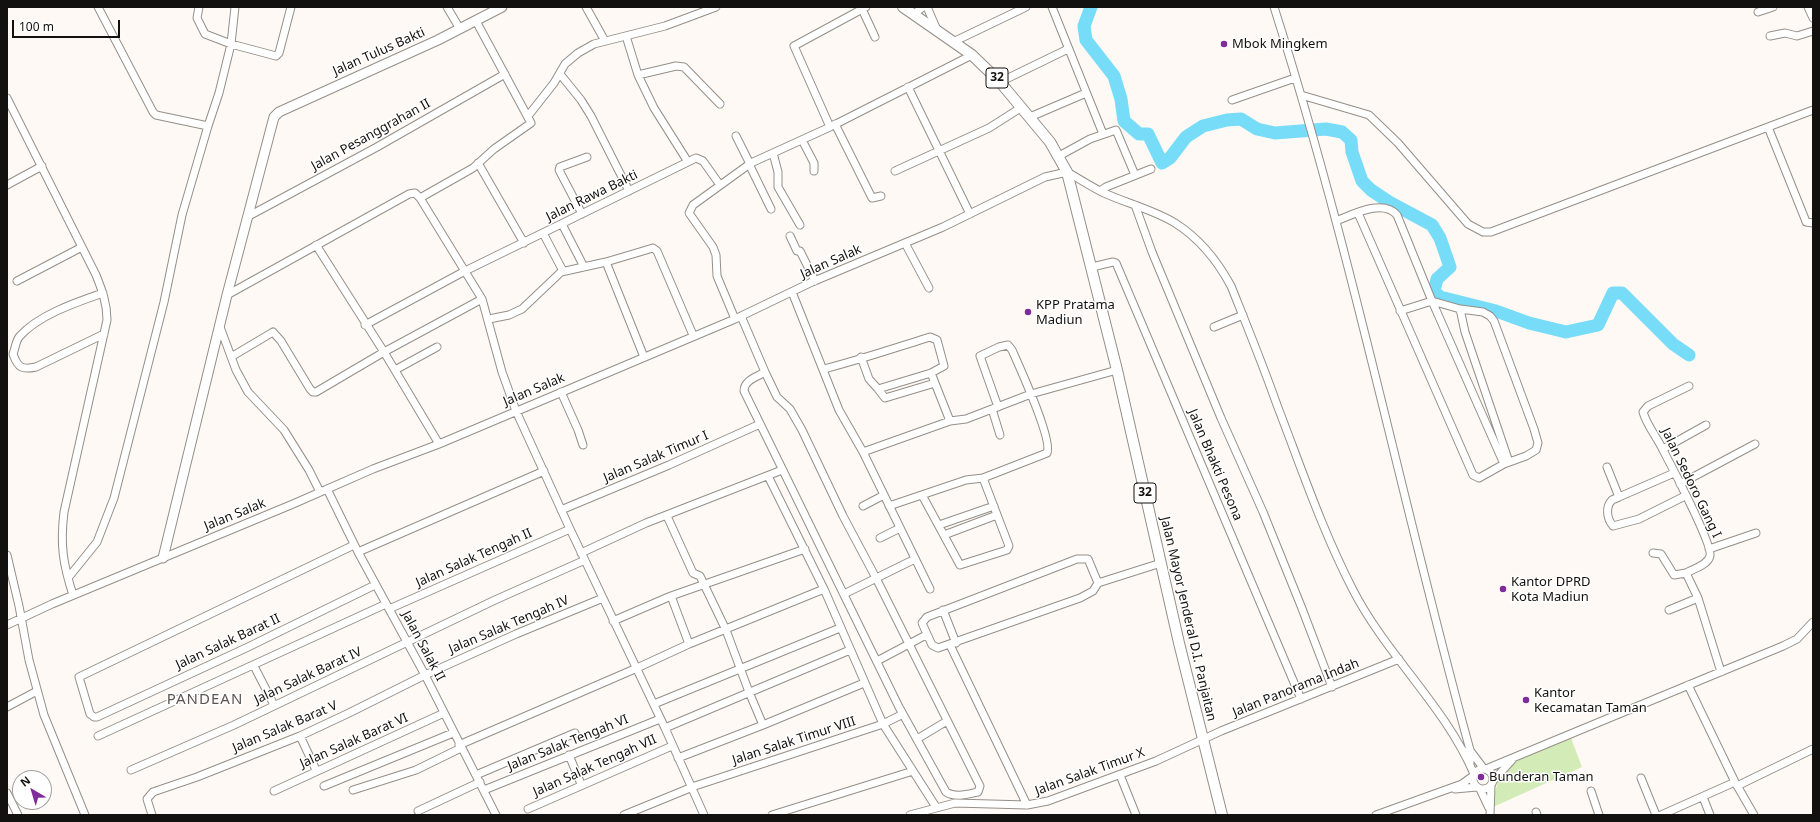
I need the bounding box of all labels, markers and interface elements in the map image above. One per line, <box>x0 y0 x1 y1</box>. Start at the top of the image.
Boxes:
scale bar <box>14 12 122 38</box>
text: 100 m <box>19 18 54 35</box>
street label: Jalan Tulus Bakti <box>330 25 428 79</box>
place label: Mbok Mingkem <box>1232 36 1328 52</box>
marker: Mbok Mingkem <box>1219 39 1229 49</box>
road number: 32 <box>986 68 1008 88</box>
street label: Jalan Pesanggrahan II <box>309 96 433 174</box>
street label: Jalan Rawa Bakti <box>544 167 640 225</box>
street label: Jalan Salak <box>798 242 864 282</box>
place label: KPP Pratama Madiun <box>1036 297 1115 328</box>
marker: KPP Pratama Madiun <box>1023 307 1033 317</box>
street label: Jalan Salak <box>501 370 567 410</box>
street label: Jalan Bhakti Pesona <box>1184 407 1246 523</box>
street label: Jalan Sedoro Gang I <box>1658 426 1724 540</box>
street label: Jalan Salak Timur I <box>601 428 711 486</box>
road number: 32 <box>1134 483 1156 503</box>
street label: Jalan Salak <box>202 496 268 534</box>
street label: Jalan Mayor Jenderal D.I. Panjaitan <box>1157 515 1219 723</box>
street label: Jalan Salak Tengah II <box>414 525 534 591</box>
place label: Kantor DPRD Kota Madiun <box>1511 574 1591 605</box>
marker: Kantor DPRD Kota Madiun <box>1498 584 1508 594</box>
street label: Jalan Salak Tengah IV <box>447 593 571 657</box>
street label: Jalan Salak II <box>398 608 448 684</box>
street label: Jalan Salak Barat II <box>173 611 283 673</box>
street label: Jalan Salak Barat IV <box>252 644 364 708</box>
street label: Jalan Panorama Indah <box>1231 655 1361 721</box>
place label: Kantor Kecamatan Taman <box>1534 685 1647 716</box>
district label: PANDEAN <box>167 691 243 709</box>
marker: Kantor Kecamatan Taman <box>1521 695 1531 705</box>
street label: Jalan Salak Barat V <box>230 698 340 756</box>
street label: Jalan Salak Barat VI <box>298 710 410 772</box>
street label: Jalan Salak Tengah VI <box>505 712 631 774</box>
street label: Jalan Salak Timur VIII <box>730 714 858 768</box>
street label: Jalan Salak Tengah VII <box>531 732 659 800</box>
street label: Jalan Salak Timur X <box>1033 745 1147 799</box>
place label: Bunderan Taman <box>1489 769 1594 785</box>
north arrow <box>12 770 52 810</box>
text: N <box>17 772 33 790</box>
marker: Bunderan Taman <box>1476 772 1486 782</box>

